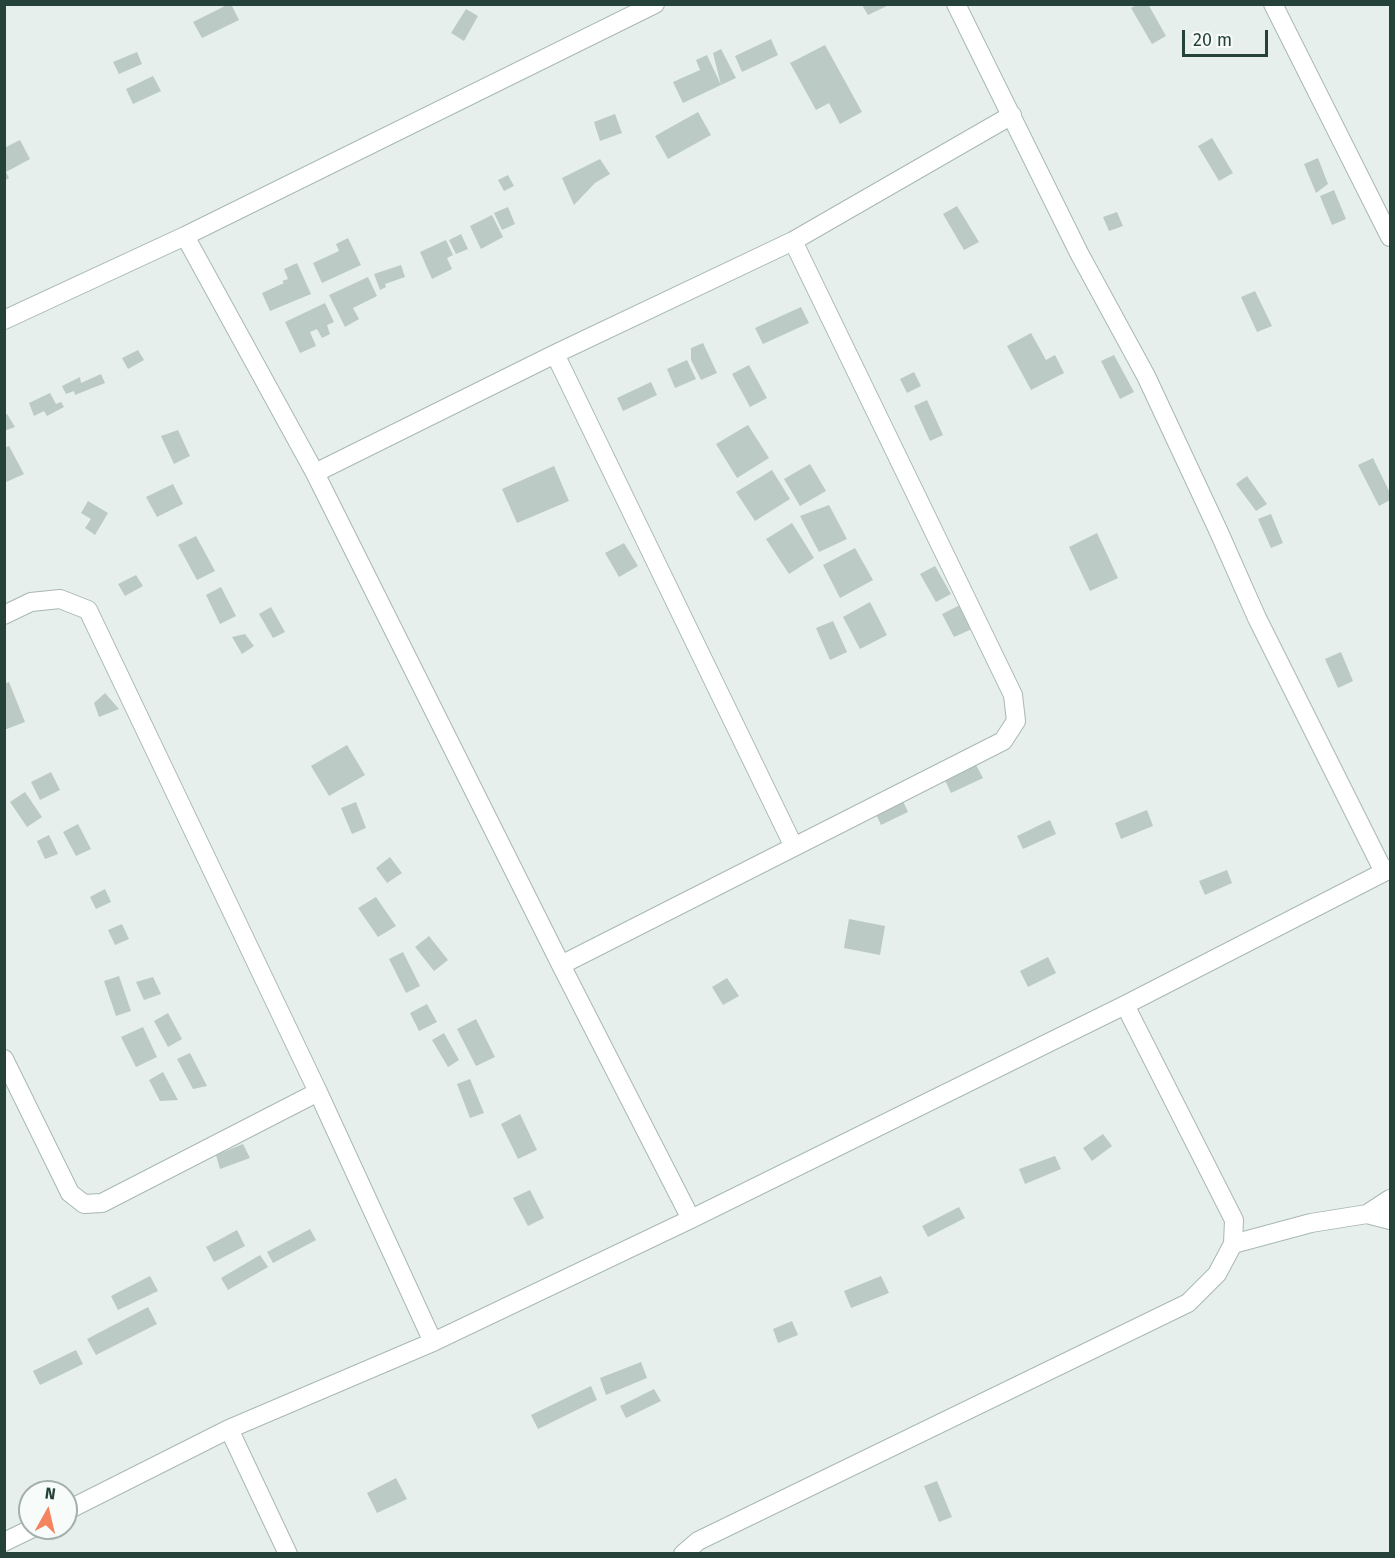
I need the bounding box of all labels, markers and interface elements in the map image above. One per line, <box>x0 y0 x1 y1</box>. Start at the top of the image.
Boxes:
scale bar <box>1185 18 1270 56</box>
text: 20 m <box>1193 29 1232 51</box>
north arrow <box>18 1480 78 1540</box>
text: N <box>44 1484 57 1504</box>

